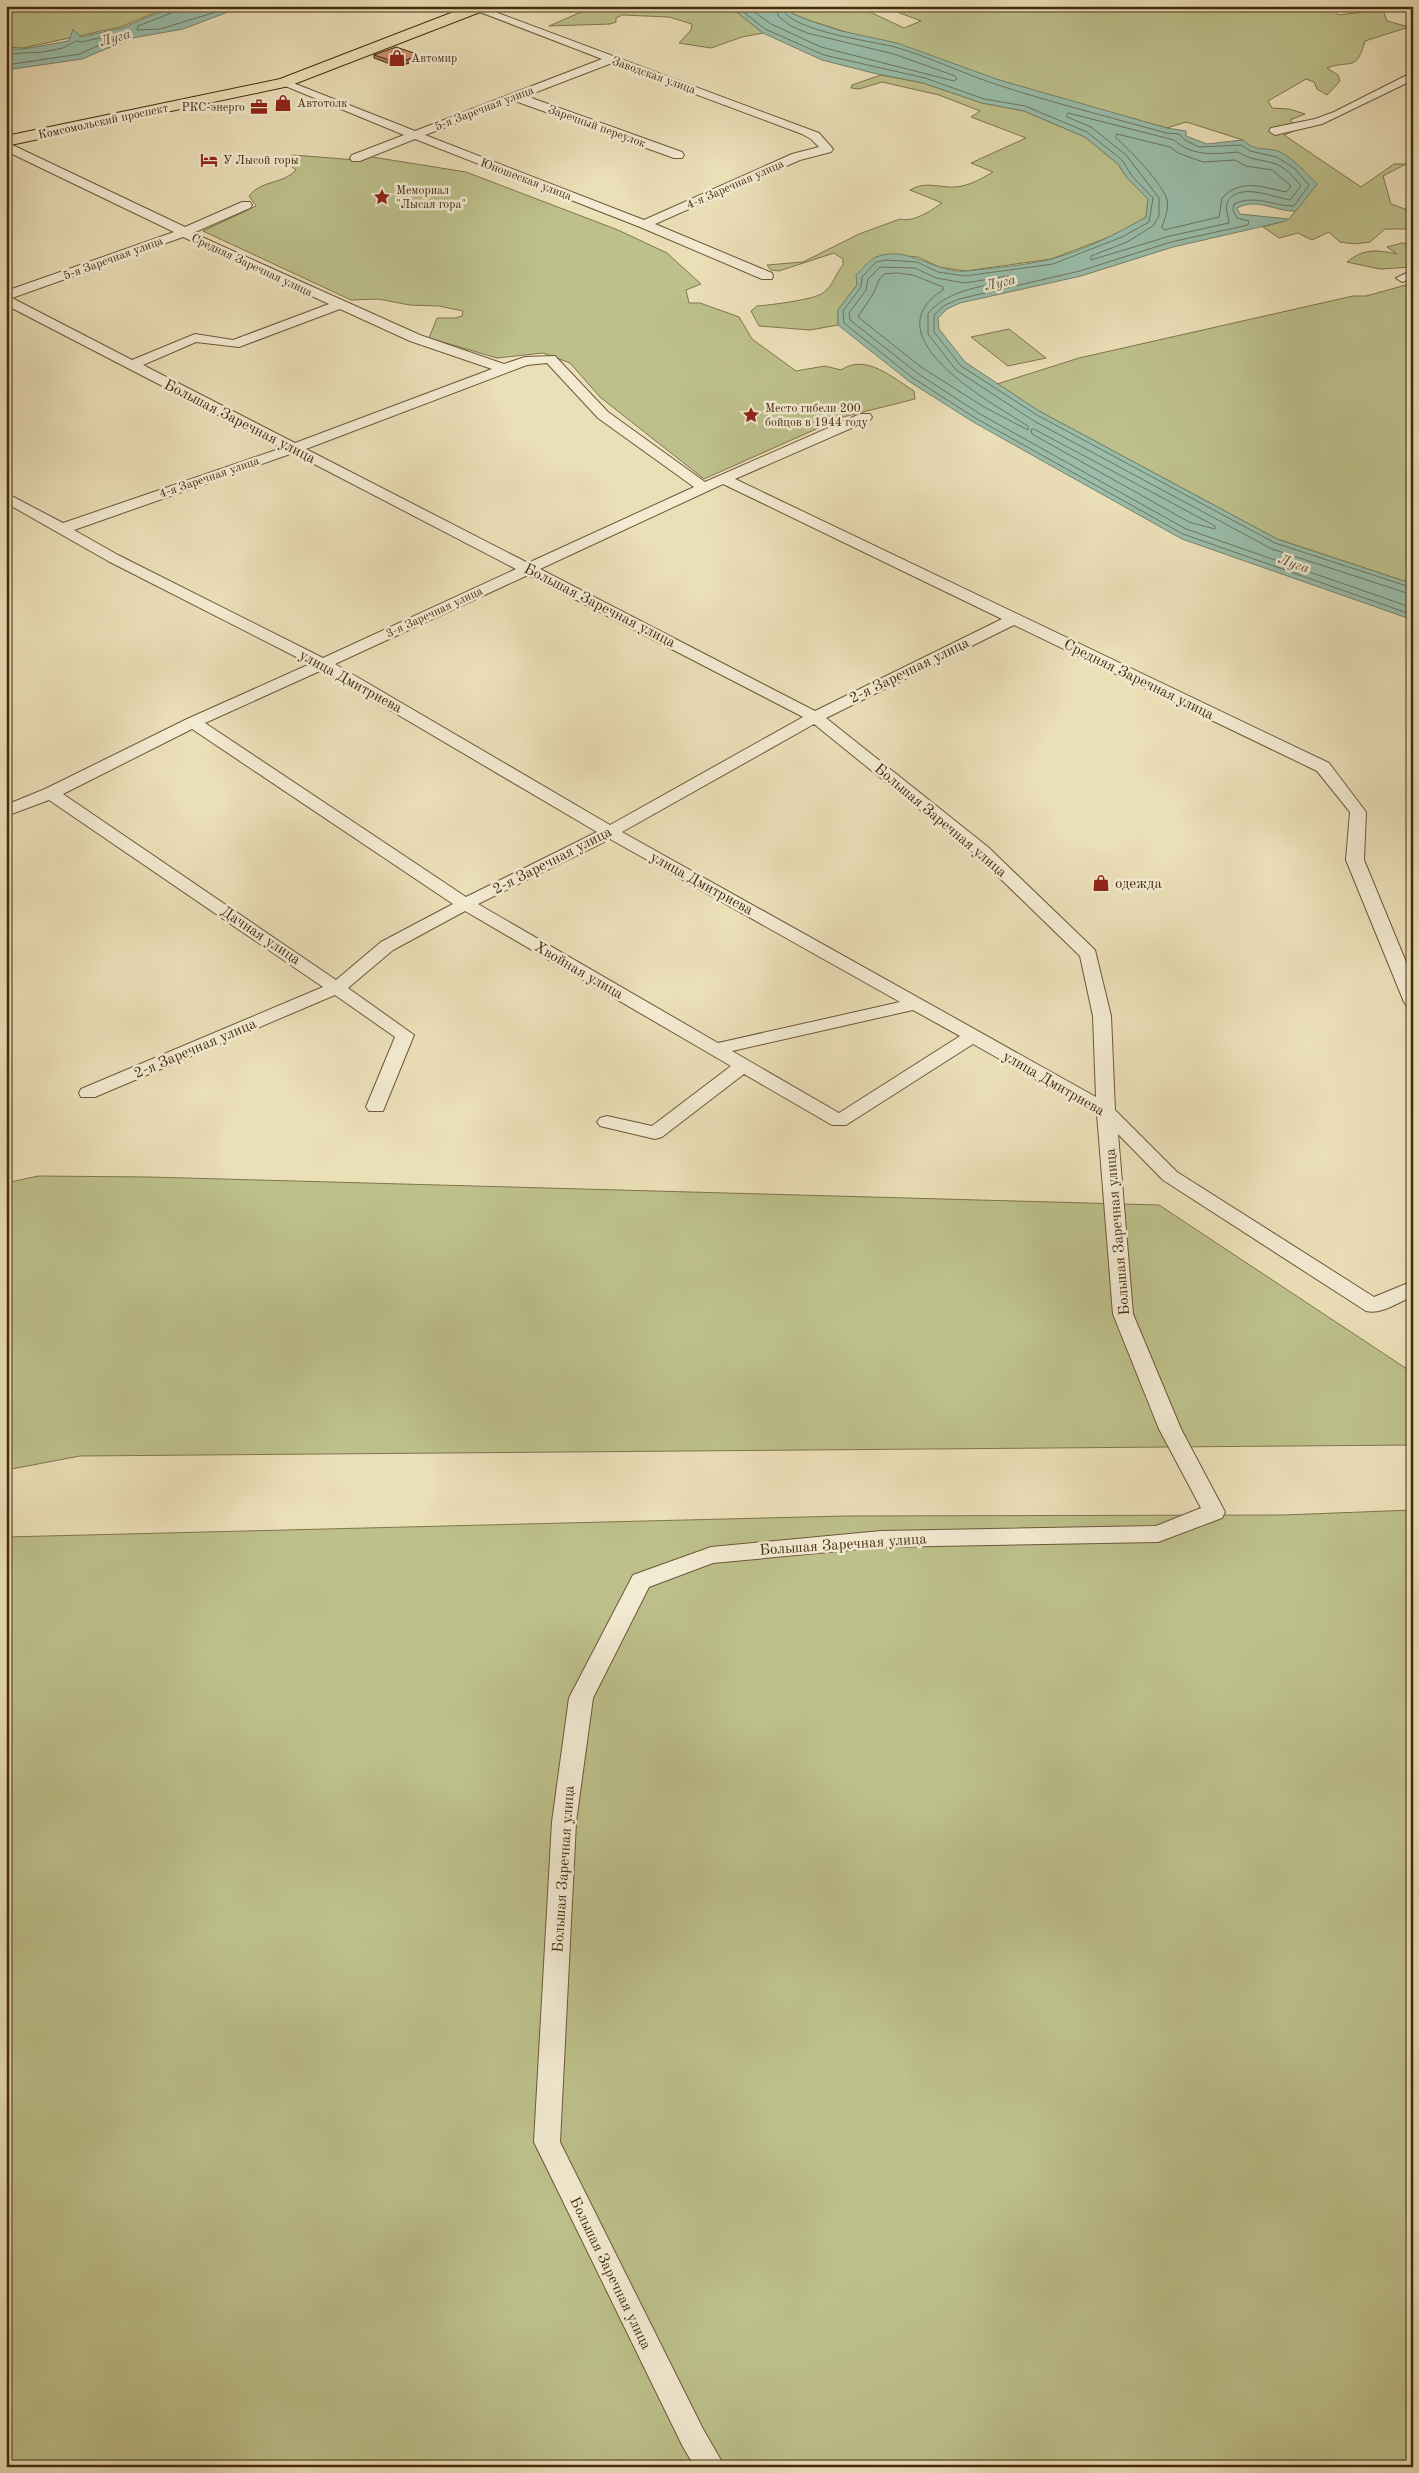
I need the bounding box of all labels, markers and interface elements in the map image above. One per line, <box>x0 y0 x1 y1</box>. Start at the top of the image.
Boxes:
water label: Луга <box>98 27 133 50</box>
shop icon: Автомир <box>387 48 407 68</box>
place label: Автомир <box>411 53 457 65</box>
street label: Заводская улица <box>610 55 697 97</box>
street label: 5-я Заречная улица <box>433 84 536 133</box>
shop icon: Автотолк <box>273 93 293 113</box>
office icon: РКС-энерго <box>249 97 269 117</box>
place label: Автотолк <box>297 98 347 110</box>
street label: Комсомольский проспект <box>37 102 170 142</box>
place label: РКС-энерго <box>181 102 245 114</box>
street label: Заречный переулок <box>546 104 647 150</box>
hotel icon: У Лысой горы <box>199 150 219 170</box>
place label: У Лысой горы <box>223 155 299 167</box>
street label: Юношеская улица <box>478 157 573 203</box>
street label: 4-я Заречная улица <box>685 158 786 212</box>
place label: Мемориал "Лысая гора" <box>396 185 466 211</box>
place icon: Мемориал "Лысая гора" <box>372 187 392 207</box>
street label: Средняя Заречная улица <box>189 233 314 299</box>
street label: 5-я Заречная улица <box>62 234 165 283</box>
water label: Луга <box>983 273 1018 294</box>
street label: Большая Заречная улица <box>161 378 318 467</box>
place label: Место гибели 200 бойцов в 1944 году <box>765 403 868 429</box>
place icon: Место гибели 200 бойцов в 1944 году <box>741 405 761 425</box>
street label: 4-я Заречная улица <box>158 455 261 501</box>
water label: Луга <box>1276 552 1311 577</box>
street label: Большая Заречная улица <box>521 562 678 651</box>
street label: 3-я Заречная улица <box>384 585 485 641</box>
street label: 2-я Заречная улица <box>847 636 972 707</box>
street label: Средняя Заречная улица <box>1061 637 1216 724</box>
street label: улица Дмитриева <box>296 648 405 717</box>
street label: Большая Заречная улица <box>871 762 1010 881</box>
street label: 2-я Заречная улица <box>491 825 615 898</box>
street label: улица Дмитриева <box>647 850 756 919</box>
shop icon: одежда <box>1091 873 1111 893</box>
place label: одежда <box>1115 877 1162 892</box>
street label: Дачная улица <box>218 904 303 969</box>
street label: Хвойная улица <box>531 940 626 1003</box>
street label: 2-я Заречная улица <box>132 1017 259 1082</box>
street label: улица Дмитриева <box>1000 1049 1107 1120</box>
street label: Большая Заречная улица <box>1104 1147 1133 1316</box>
street label: Большая Заречная улица <box>759 1532 928 1559</box>
street label: Большая Заречная улица <box>551 1784 578 1953</box>
street label: Большая Заречная улица <box>566 2195 653 2353</box>

